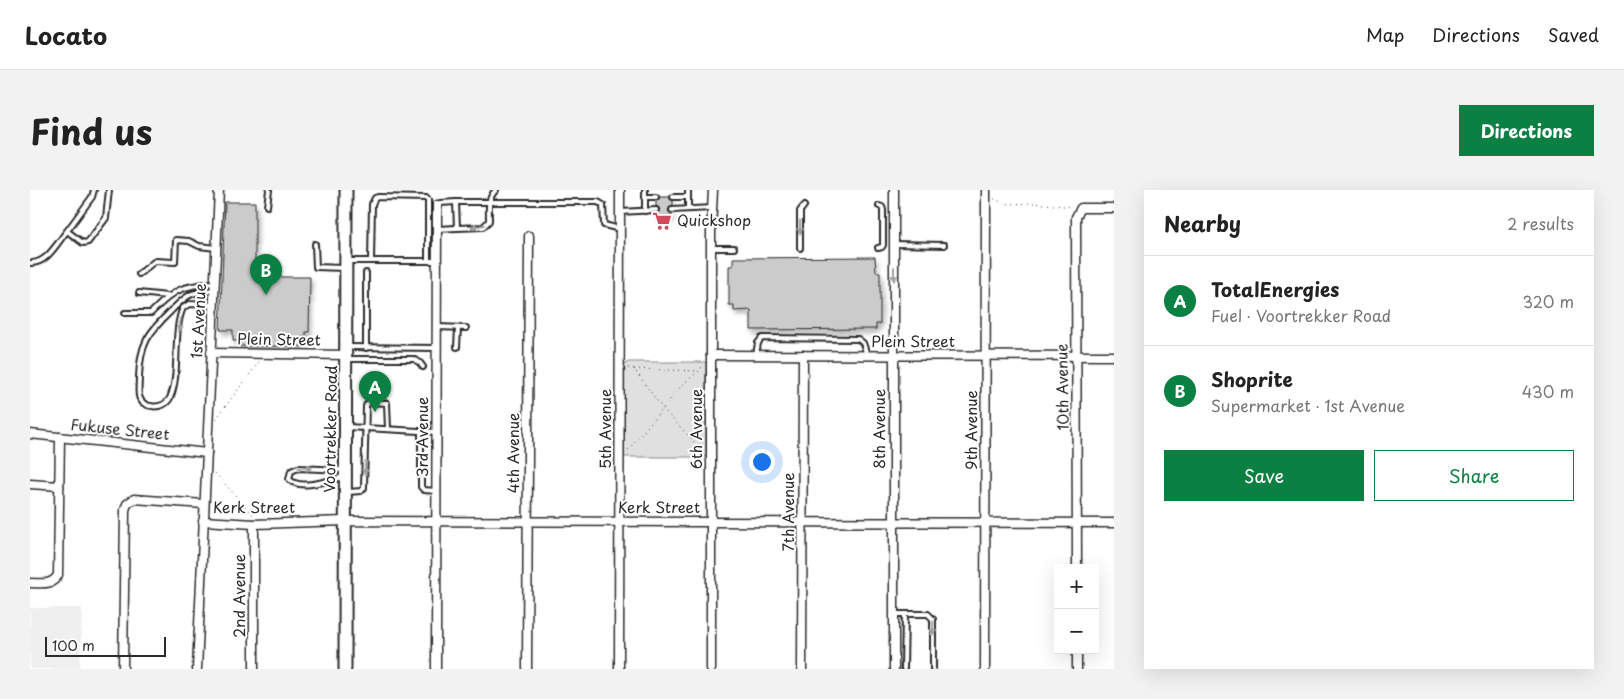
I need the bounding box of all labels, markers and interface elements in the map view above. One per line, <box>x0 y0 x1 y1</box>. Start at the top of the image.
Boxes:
text: Locato <box>25 17 107 53</box>
text: Map <box>1366 21 1404 48</box>
text: Directions <box>1432 21 1520 48</box>
text: Saved <box>1548 21 1599 48</box>
text: Find us <box>30 104 152 157</box>
button: Directions <box>1459 105 1594 156</box>
text: Nearby <box>1164 207 1241 239</box>
place label: Quickshop <box>677 208 751 231</box>
supermarket icon: Quickshop <box>651 210 673 232</box>
text: 2 results <box>1507 211 1574 235</box>
one-way arrow <box>796 219 804 235</box>
one-way arrow <box>469 222 485 230</box>
pin: B <box>250 254 282 295</box>
one-way arrow <box>890 266 898 282</box>
text: TotalEnergies <box>1211 275 1339 303</box>
street label: 1st Avenue <box>184 283 211 359</box>
text: A <box>1174 289 1186 313</box>
text: 320 m <box>1523 289 1574 313</box>
text: Fuel · Voortrekker Road <box>1211 303 1391 327</box>
one-way arrow <box>176 317 184 333</box>
street label: Plein Street <box>237 326 321 351</box>
street label: Plein Street <box>871 329 955 352</box>
street label: 10th Avenue <box>1049 343 1074 431</box>
street label: Voortrekker Road <box>317 365 342 493</box>
text: Shoprite <box>1211 365 1293 393</box>
pin: A <box>359 371 391 412</box>
text: B <box>1175 379 1185 403</box>
text: 430 m <box>1522 379 1574 403</box>
street label: 5th Avenue <box>593 389 616 469</box>
street label: 6th Avenue <box>684 389 707 469</box>
street label: 8th Avenue <box>867 389 890 469</box>
street label: 9th Avenue <box>959 390 982 470</box>
text: Supermarket · 1st Avenue <box>1211 393 1405 417</box>
street label: 3rd Avenue <box>410 397 433 477</box>
street label: Fukuse Street <box>70 412 171 445</box>
street label: 4th Avenue <box>501 413 524 493</box>
your location <box>749 449 775 475</box>
button: Save <box>1164 450 1364 501</box>
button: Share <box>1374 450 1574 501</box>
one-way arrow <box>360 460 368 476</box>
one-way arrow <box>297 464 313 472</box>
street label: 7th Avenue <box>776 472 799 552</box>
street label: Kerk Street <box>213 495 295 518</box>
street label: Kerk Street <box>618 495 700 518</box>
street label: 2nd Avenue <box>227 554 250 638</box>
map controls <box>1054 564 1099 654</box>
button: + <box>1054 564 1099 609</box>
button: − <box>1054 609 1099 654</box>
one-way arrow <box>929 620 937 636</box>
scale bar <box>45 634 166 657</box>
text: 100 m <box>52 635 95 656</box>

